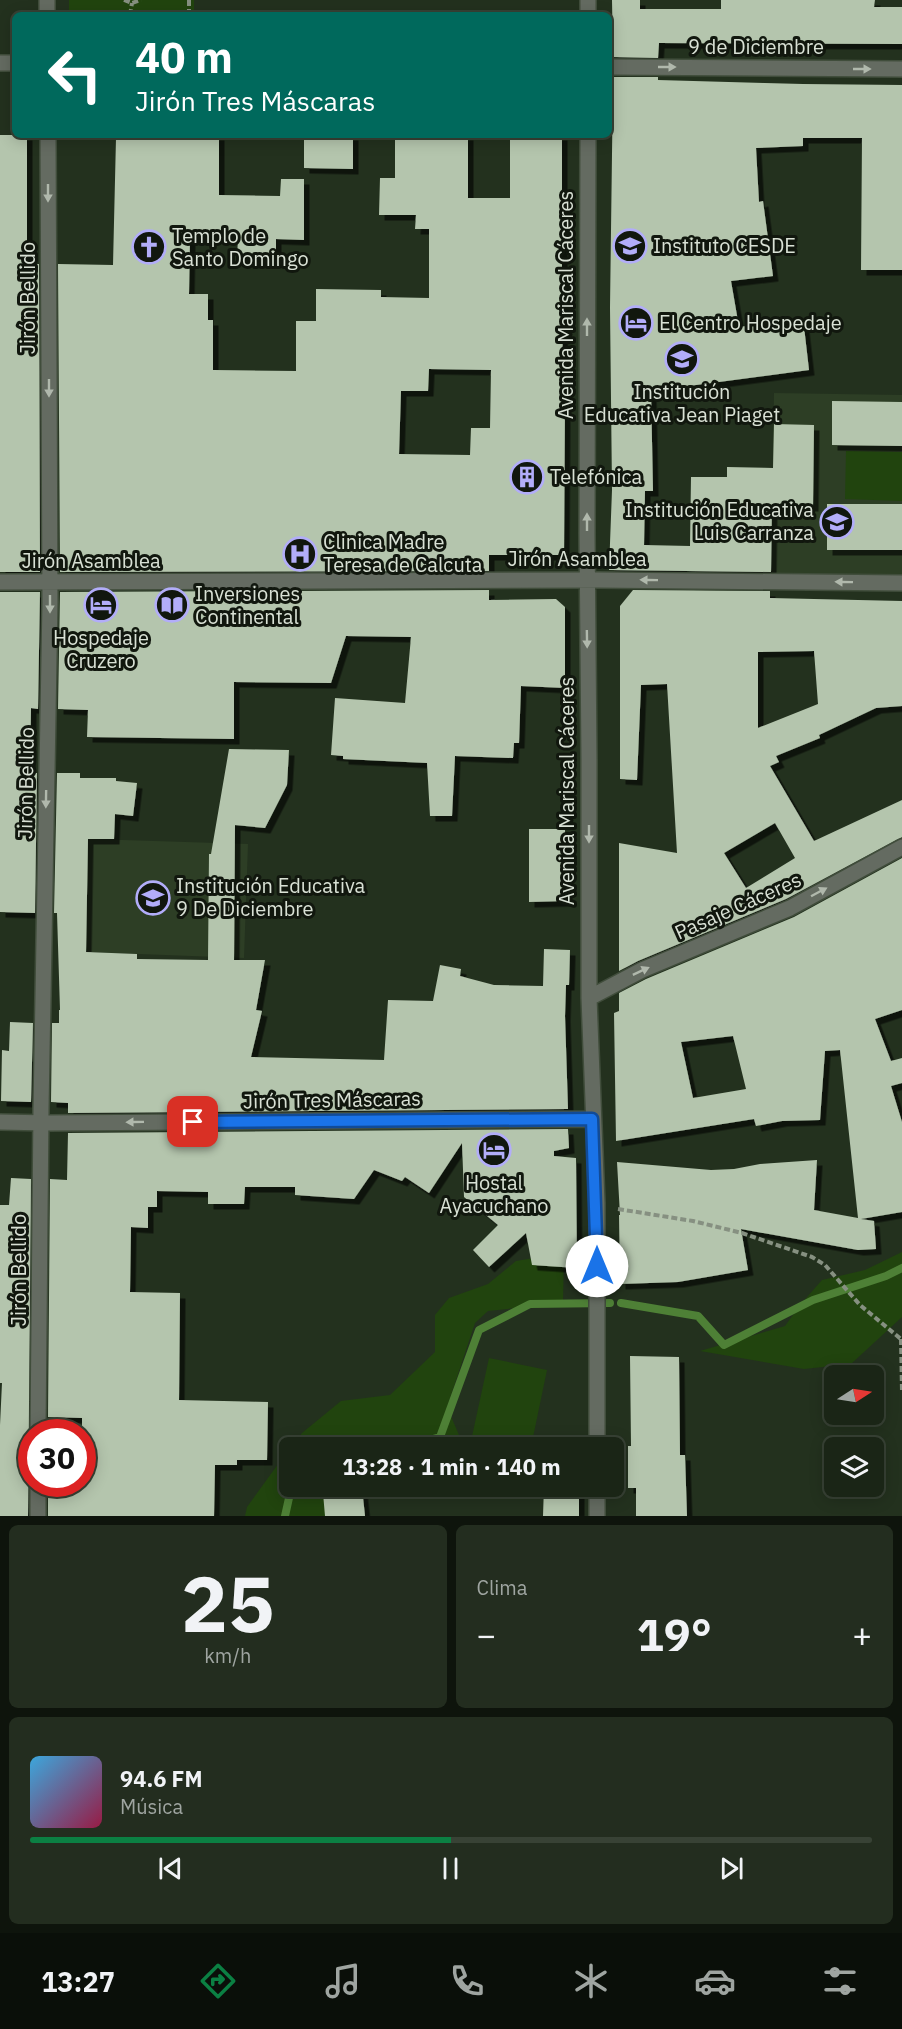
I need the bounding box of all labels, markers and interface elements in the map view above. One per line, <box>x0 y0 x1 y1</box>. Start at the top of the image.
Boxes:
text: 40 m <box>135 30 233 85</box>
street label: 9 de Diciembre <box>688 33 824 60</box>
icon: left <box>36 36 114 114</box>
one-way arrow <box>658 62 677 72</box>
one-way arrow <box>853 64 872 74</box>
text: Jirón Tres Máscaras <box>135 83 375 118</box>
one-way arrow <box>43 184 53 203</box>
street label: Avenida Mariscal Cáceres <box>552 191 579 419</box>
place label: Templo de Santo Domingo <box>172 222 309 272</box>
school or university icon: Instituto CESDE <box>612 228 648 264</box>
church icon: Templo de Santo Domingo <box>131 229 167 265</box>
place label: Instituto CESDE <box>653 232 796 259</box>
street label: Jirón Bellido <box>14 242 41 354</box>
hotel icon: El Centro Hospedaje <box>618 305 654 341</box>
place label: El Centro Hospedaje <box>659 309 842 336</box>
one-way arrow <box>582 318 592 337</box>
school or university icon: Institución Educativa Jean Piaget <box>664 341 700 377</box>
place label: Institución Educativa Jean Piaget <box>584 378 780 428</box>
one-way arrow <box>44 379 54 398</box>
building icon: Telefónica <box>509 459 545 495</box>
place label: Telefónica <box>550 463 643 490</box>
place label: Institución Educativa Luis Carranza <box>625 496 814 546</box>
school or university icon: Institución Educativa Luis Carranza <box>819 504 855 540</box>
one-way arrow <box>582 513 592 532</box>
place label: Clinica Madre Teresa de Calcuta <box>323 528 483 578</box>
hospital icon: Clinica Madre Teresa de Calcuta <box>282 536 318 572</box>
street label: Jirón Asamblea <box>507 545 647 572</box>
street label: Jirón Asamblea <box>21 547 161 574</box>
one-way arrow <box>639 575 658 585</box>
one-way arrow <box>834 578 853 587</box>
place label: Inversiones Continental <box>195 580 300 630</box>
hotel icon: Hospedaje Cruzero <box>83 587 119 623</box>
library icon: Inversiones Continental <box>154 587 190 623</box>
one-way arrow <box>45 595 55 614</box>
place label: Hospedaje Cruzero <box>53 624 149 674</box>
one-way arrow <box>583 630 592 649</box>
street label: Avenida Mariscal Cáceres <box>553 677 580 905</box>
street label: Jirón Bellido <box>11 727 40 839</box>
one-way arrow <box>41 790 51 809</box>
one-way arrow <box>584 825 594 844</box>
street label: Pasaje Cáceres <box>670 866 805 945</box>
place label: Institución Educativa 9 De Diciembre <box>176 872 366 922</box>
school or university icon: Institución Educativa 9 De Diciembre <box>135 880 171 916</box>
one-way arrow <box>811 887 828 897</box>
one-way arrow <box>632 967 649 976</box>
street label: Jirón Tres Máscaras <box>243 1084 421 1115</box>
pin <box>167 1096 218 1147</box>
icon: arrive <box>176 1105 209 1138</box>
one-way arrow <box>125 1118 144 1127</box>
hotel icon: Hostal Ayacuchano <box>476 1132 512 1168</box>
place label: Hostal Ayacuchano <box>440 1169 548 1219</box>
street label: Jirón Bellido <box>5 1214 32 1326</box>
position arrow <box>565 1234 629 1298</box>
north arrow <box>824 1365 884 1425</box>
map controls <box>824 1365 884 1497</box>
speed limit sign: 30 <box>18 1419 96 1497</box>
button: layers <box>824 1437 884 1497</box>
text: 13:28 · 1 min · 140 m <box>342 1452 561 1481</box>
text: 25 <box>181 1552 275 1653</box>
text: Clima <box>477 1574 528 1601</box>
text: 19° <box>637 1605 712 1663</box>
text: − <box>477 1613 496 1656</box>
text: + <box>852 1613 872 1656</box>
text: km/h <box>204 1642 251 1669</box>
text: 94.6 FM <box>120 1764 203 1793</box>
text: Música <box>120 1793 183 1820</box>
icon: previous <box>154 1852 187 1885</box>
icon: pause <box>434 1852 467 1885</box>
icon: next <box>715 1852 748 1885</box>
icon: directions <box>197 1960 239 2002</box>
icon: music <box>322 1960 364 2002</box>
icon: phone <box>446 1960 488 2002</box>
icon: climate <box>570 1960 612 2002</box>
icon: car <box>694 1960 736 2002</box>
icon: filters <box>819 1960 861 2002</box>
text: 13:27 <box>41 1964 115 1999</box>

